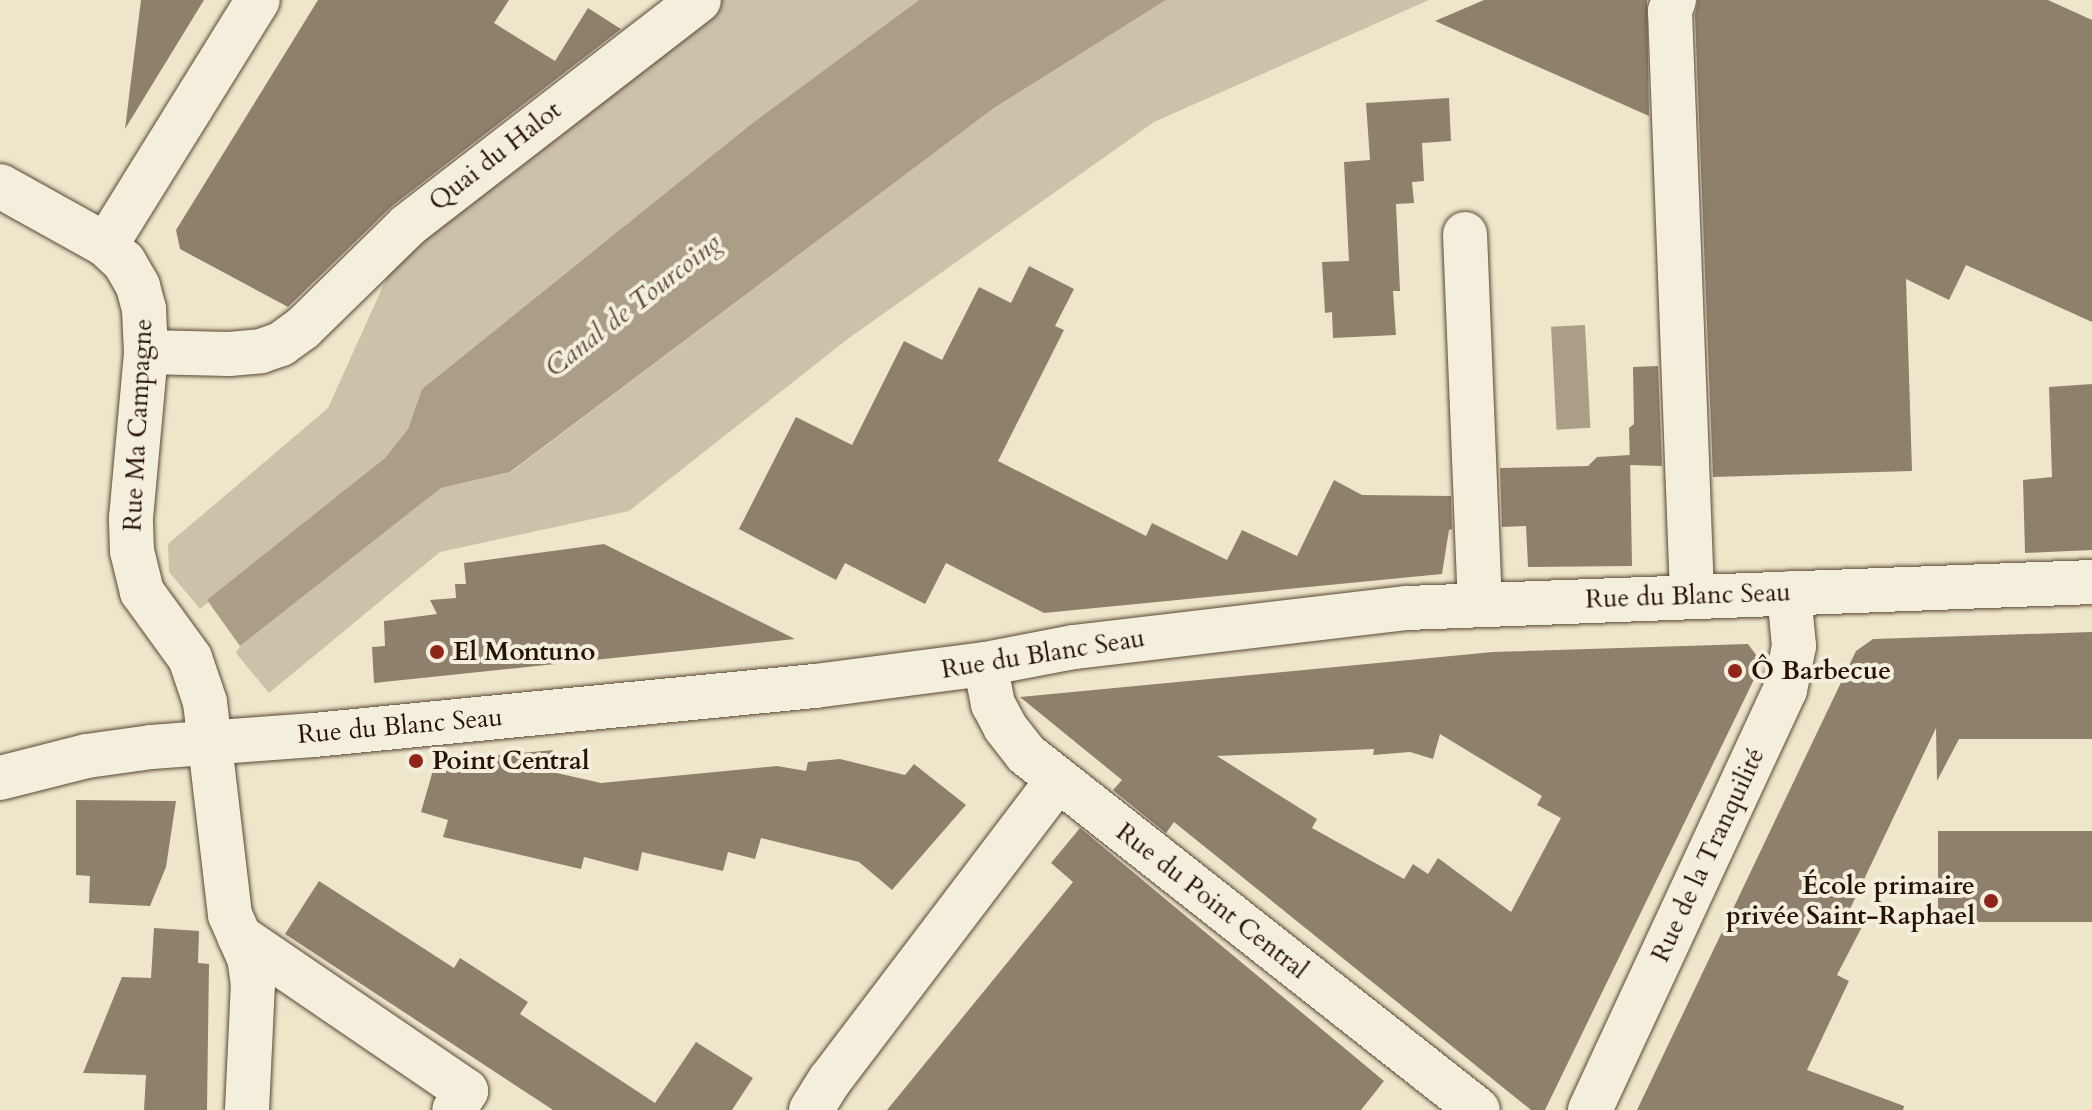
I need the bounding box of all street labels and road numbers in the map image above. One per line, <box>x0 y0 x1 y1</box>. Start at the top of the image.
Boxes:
street label: Quai du Halot <box>423 95 567 217</box>
street label: Rue Ma Campagne <box>117 318 159 532</box>
street label: Rue du Blanc Seau <box>1585 577 1791 615</box>
street label: Rue du Blanc Seau <box>939 623 1147 685</box>
street label: Rue du Blanc Seau <box>296 701 504 751</box>
street label: Rue de la Tranquilité <box>1645 743 1771 967</box>
street label: Rue du Point Central <box>1110 816 1314 986</box>

